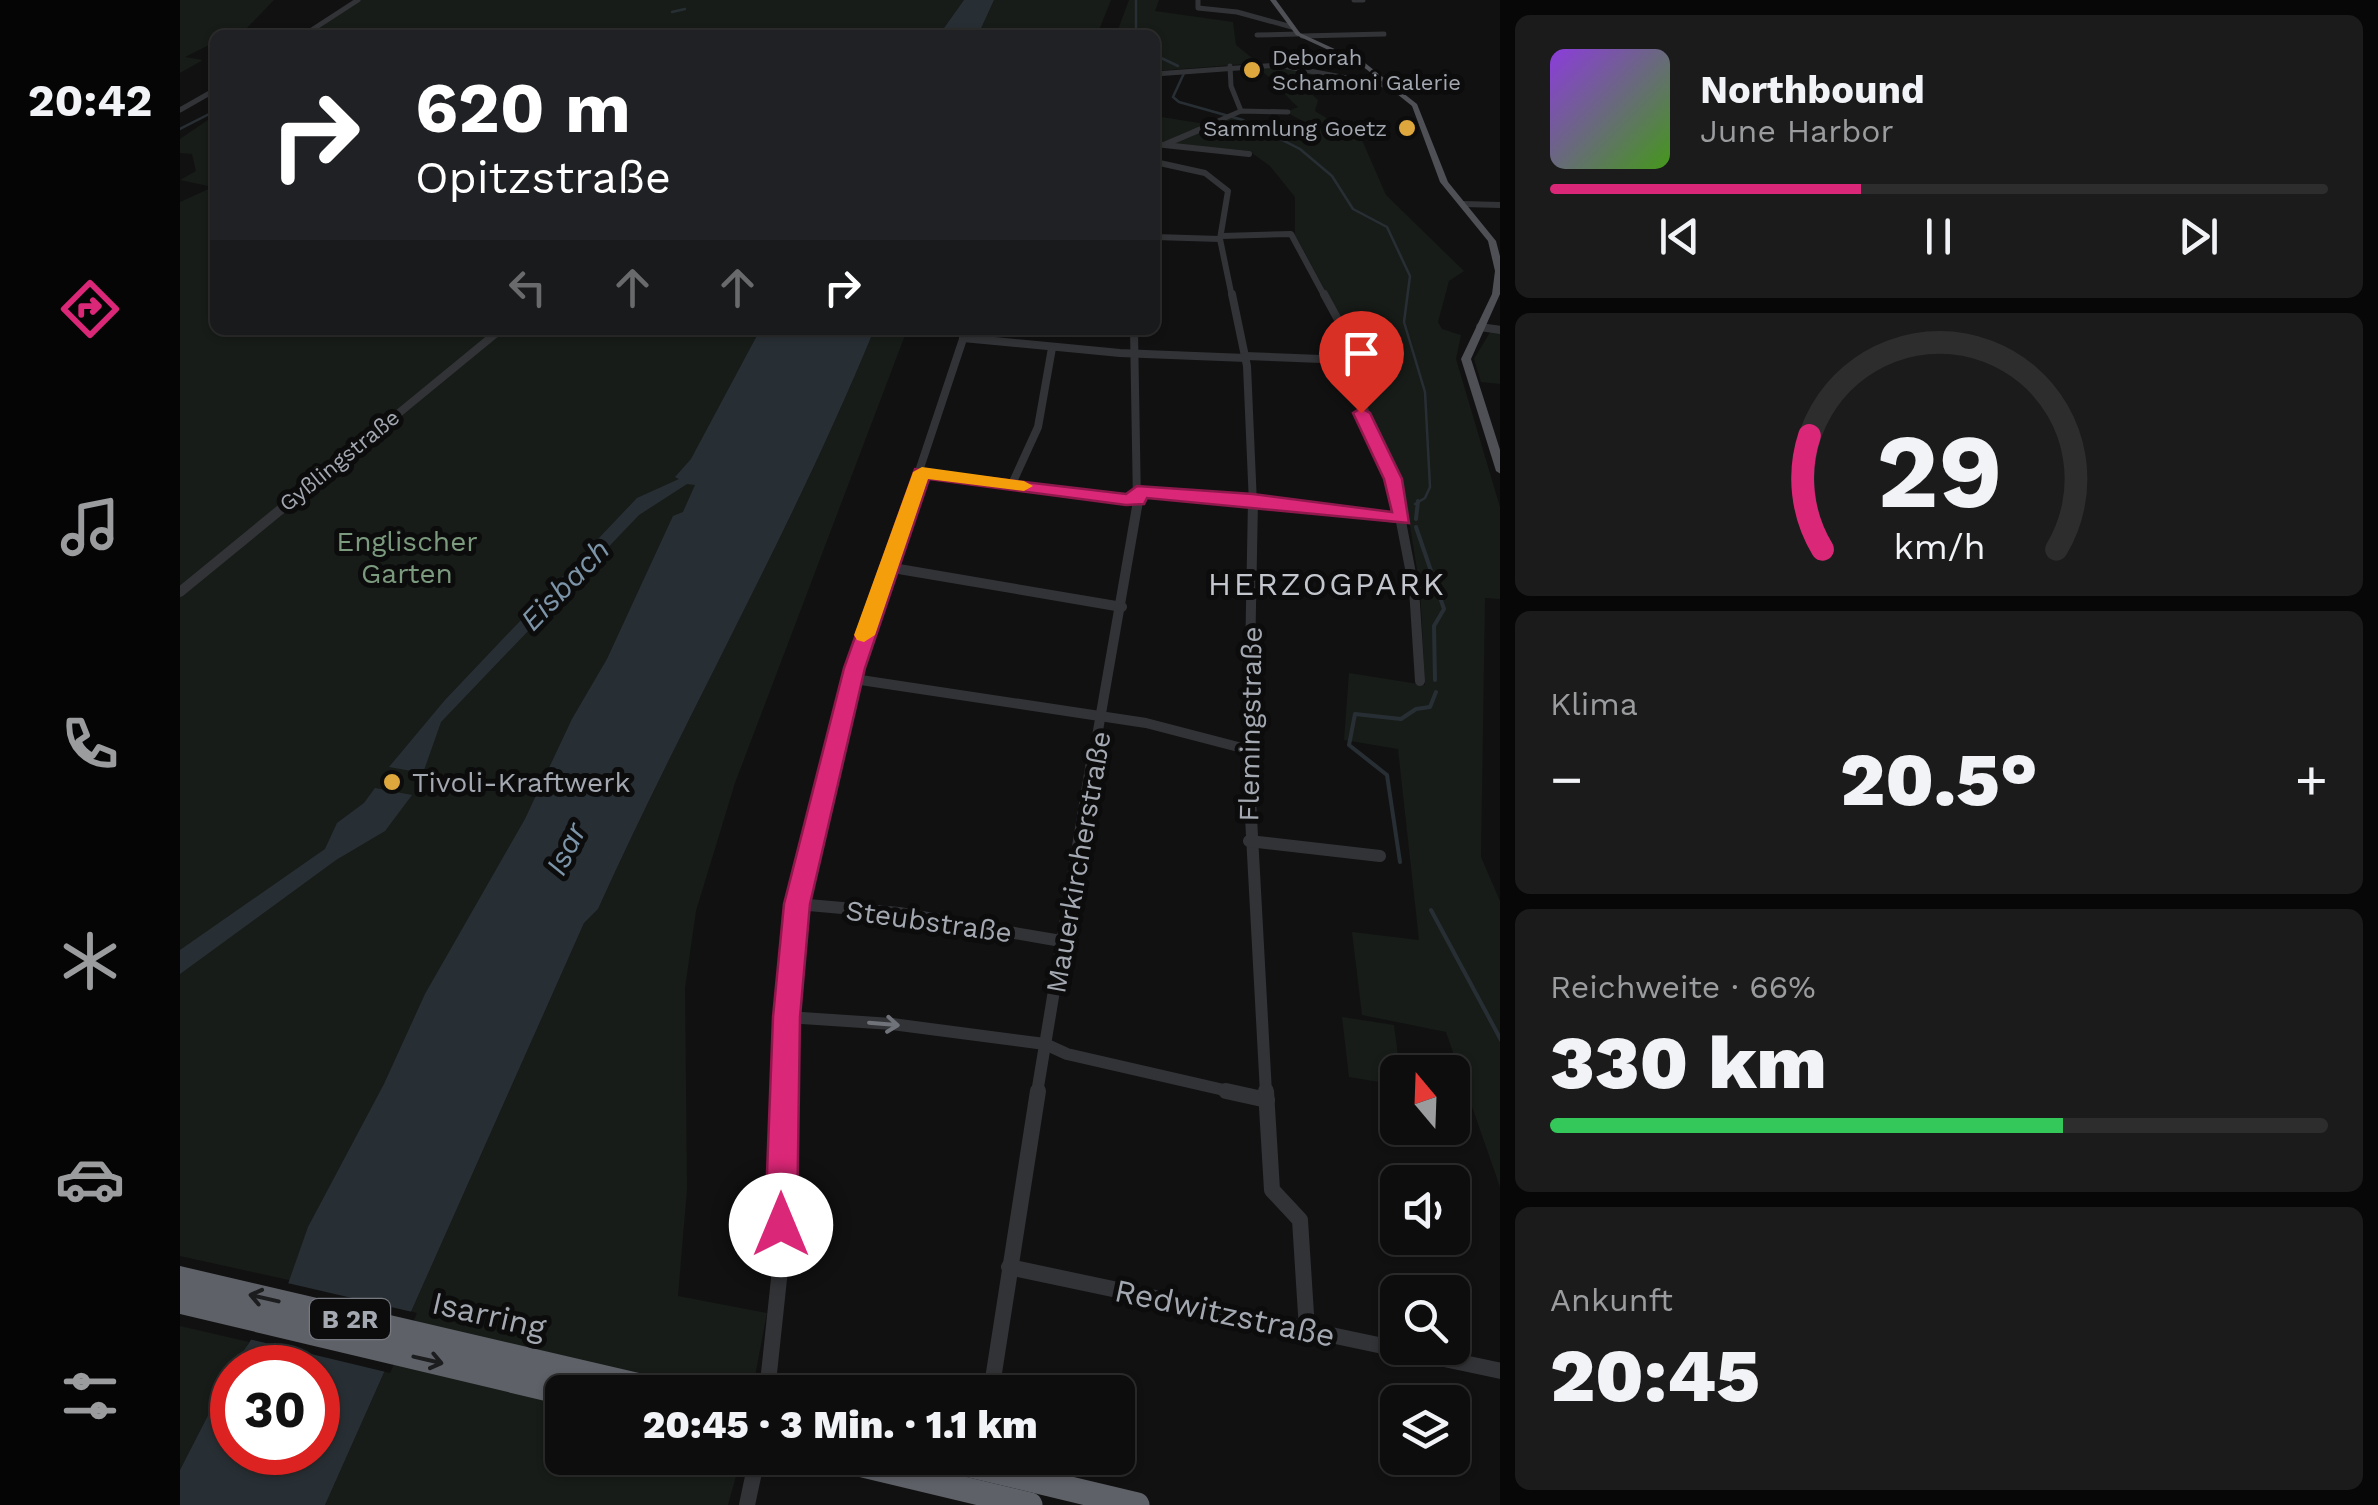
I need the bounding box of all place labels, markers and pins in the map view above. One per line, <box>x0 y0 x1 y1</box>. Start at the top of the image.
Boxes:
place label: Deborah Schamoni Galerie <box>1272 45 1461 95</box>
marker: Deborah Schamoni Galerie <box>1241 59 1263 81</box>
place label: Sammlung Goetz <box>1203 116 1387 141</box>
marker: Sammlung Goetz <box>1396 117 1418 139</box>
pin <box>1319 311 1404 414</box>
place label: Tivoli-Kraftwerk <box>412 766 631 799</box>
marker: Tivoli-Kraftwerk <box>381 771 403 793</box>

